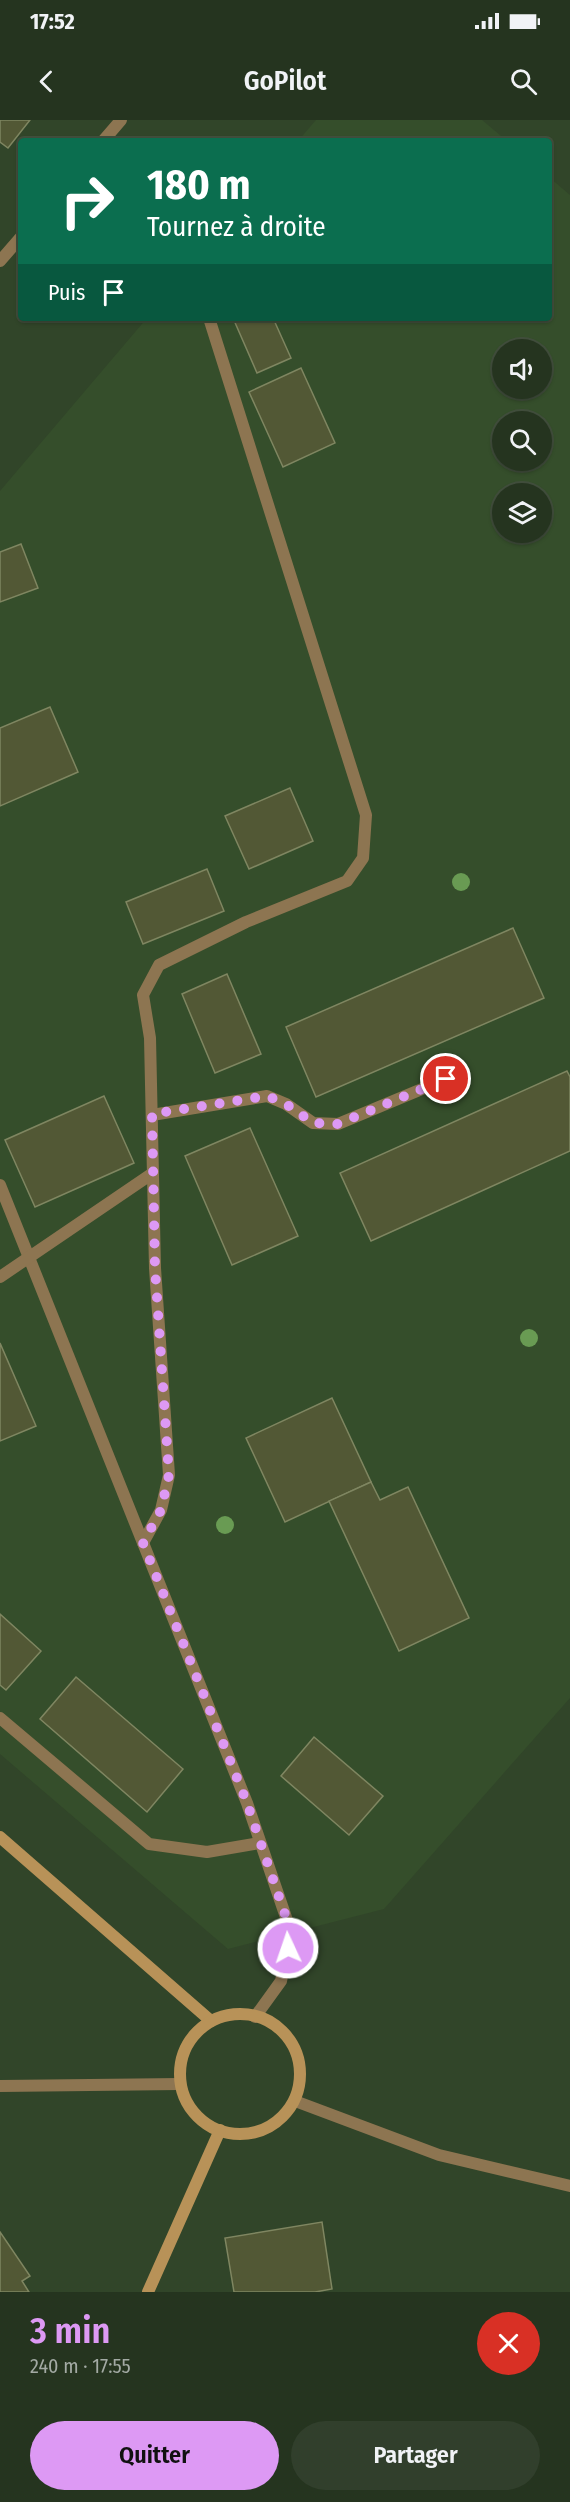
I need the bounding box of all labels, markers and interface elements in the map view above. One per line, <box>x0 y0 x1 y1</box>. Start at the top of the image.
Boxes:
text: 17:52 <box>30 8 75 35</box>
icon: back <box>30 65 63 98</box>
text: GoPilot <box>244 65 326 97</box>
icon: search <box>507 65 540 98</box>
text: 180 m <box>147 160 251 210</box>
icon: right <box>48 162 126 240</box>
text: Tournez à droite <box>147 211 326 243</box>
icon: arrive <box>97 276 130 309</box>
text: Puis <box>48 279 85 306</box>
map controls <box>492 339 552 543</box>
button: sound <box>492 339 552 399</box>
button: search <box>492 411 552 471</box>
button: layers <box>492 483 552 543</box>
pin <box>420 1053 471 1104</box>
icon: arrive <box>429 1062 462 1095</box>
position arrow <box>256 1916 320 1980</box>
text: 3 min <box>30 2309 110 2353</box>
button: close <box>477 2312 540 2375</box>
text: 240 m · 17:55 <box>30 2354 131 2378</box>
button: Quitter <box>30 2421 279 2490</box>
button: Partager <box>291 2421 540 2490</box>

